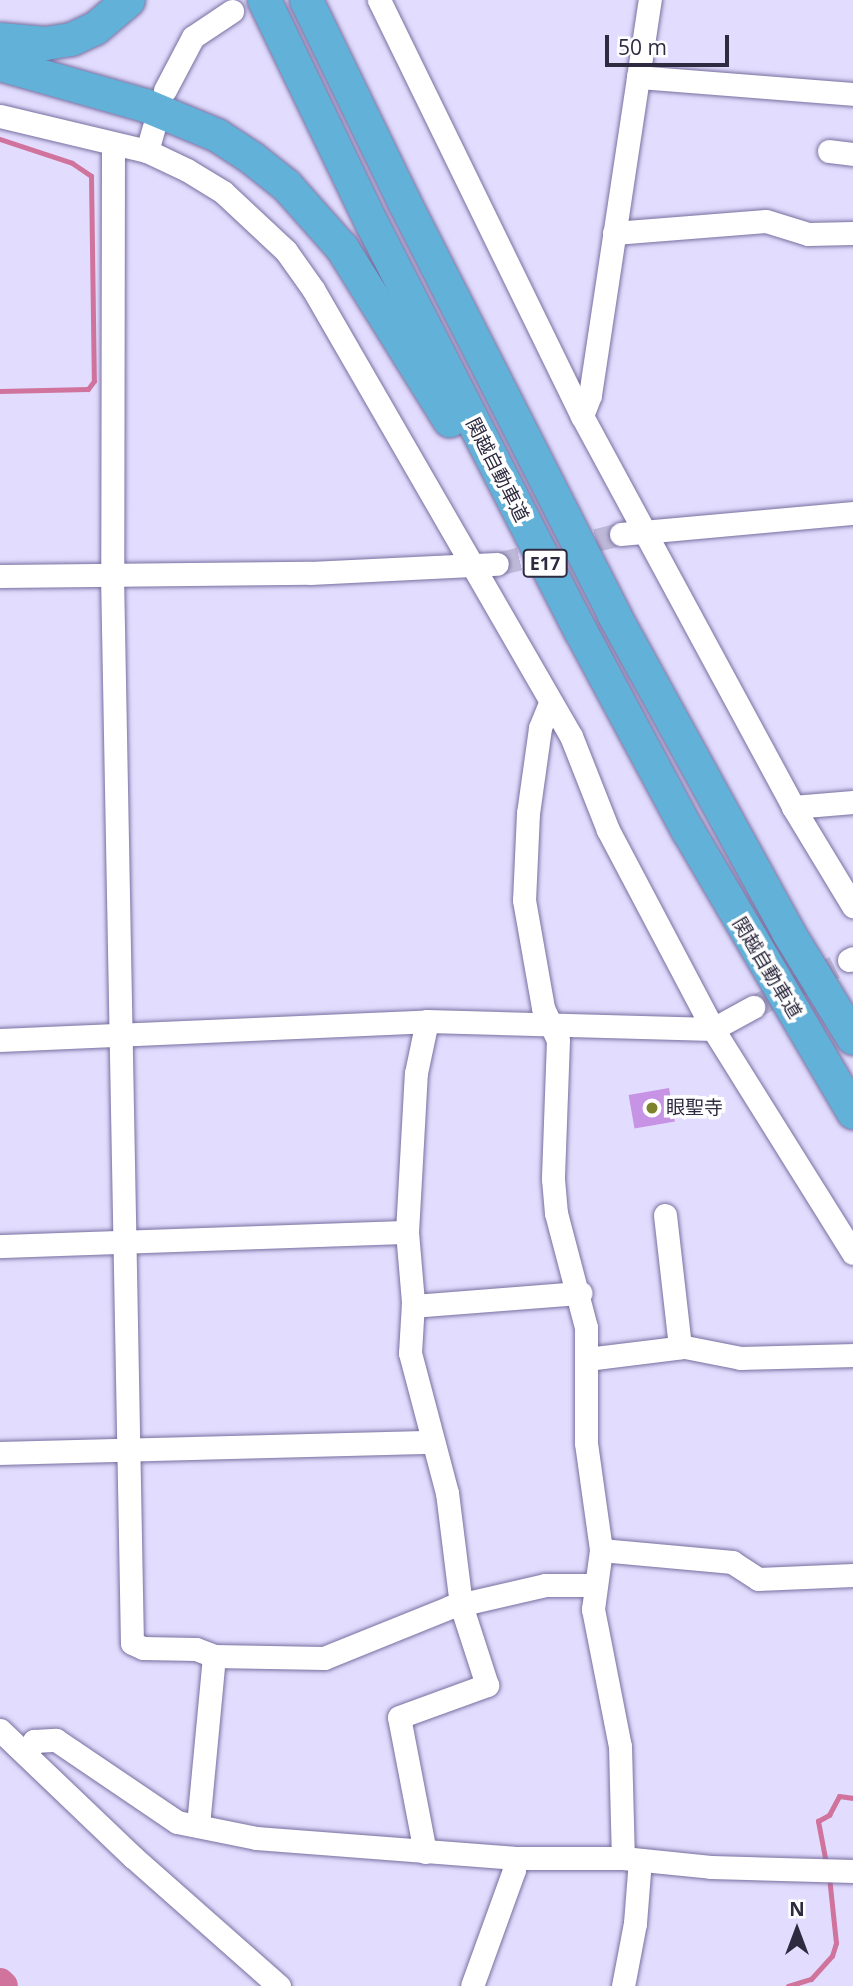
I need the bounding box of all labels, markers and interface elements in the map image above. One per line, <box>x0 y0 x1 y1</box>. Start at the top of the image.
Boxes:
scale bar <box>608 21 732 65</box>
text: 50 m <box>618 33 667 61</box>
street label: 関越自動車道 <box>461 414 533 526</box>
road number: E17 <box>522 548 568 578</box>
street label: 関越自動車道 <box>728 913 806 1023</box>
place label: 眼聖寺 <box>666 1097 723 1119</box>
marker: 眼聖寺 <box>644 1100 660 1116</box>
north arrow <box>762 1895 832 1965</box>
text: N <box>789 1896 805 1922</box>

